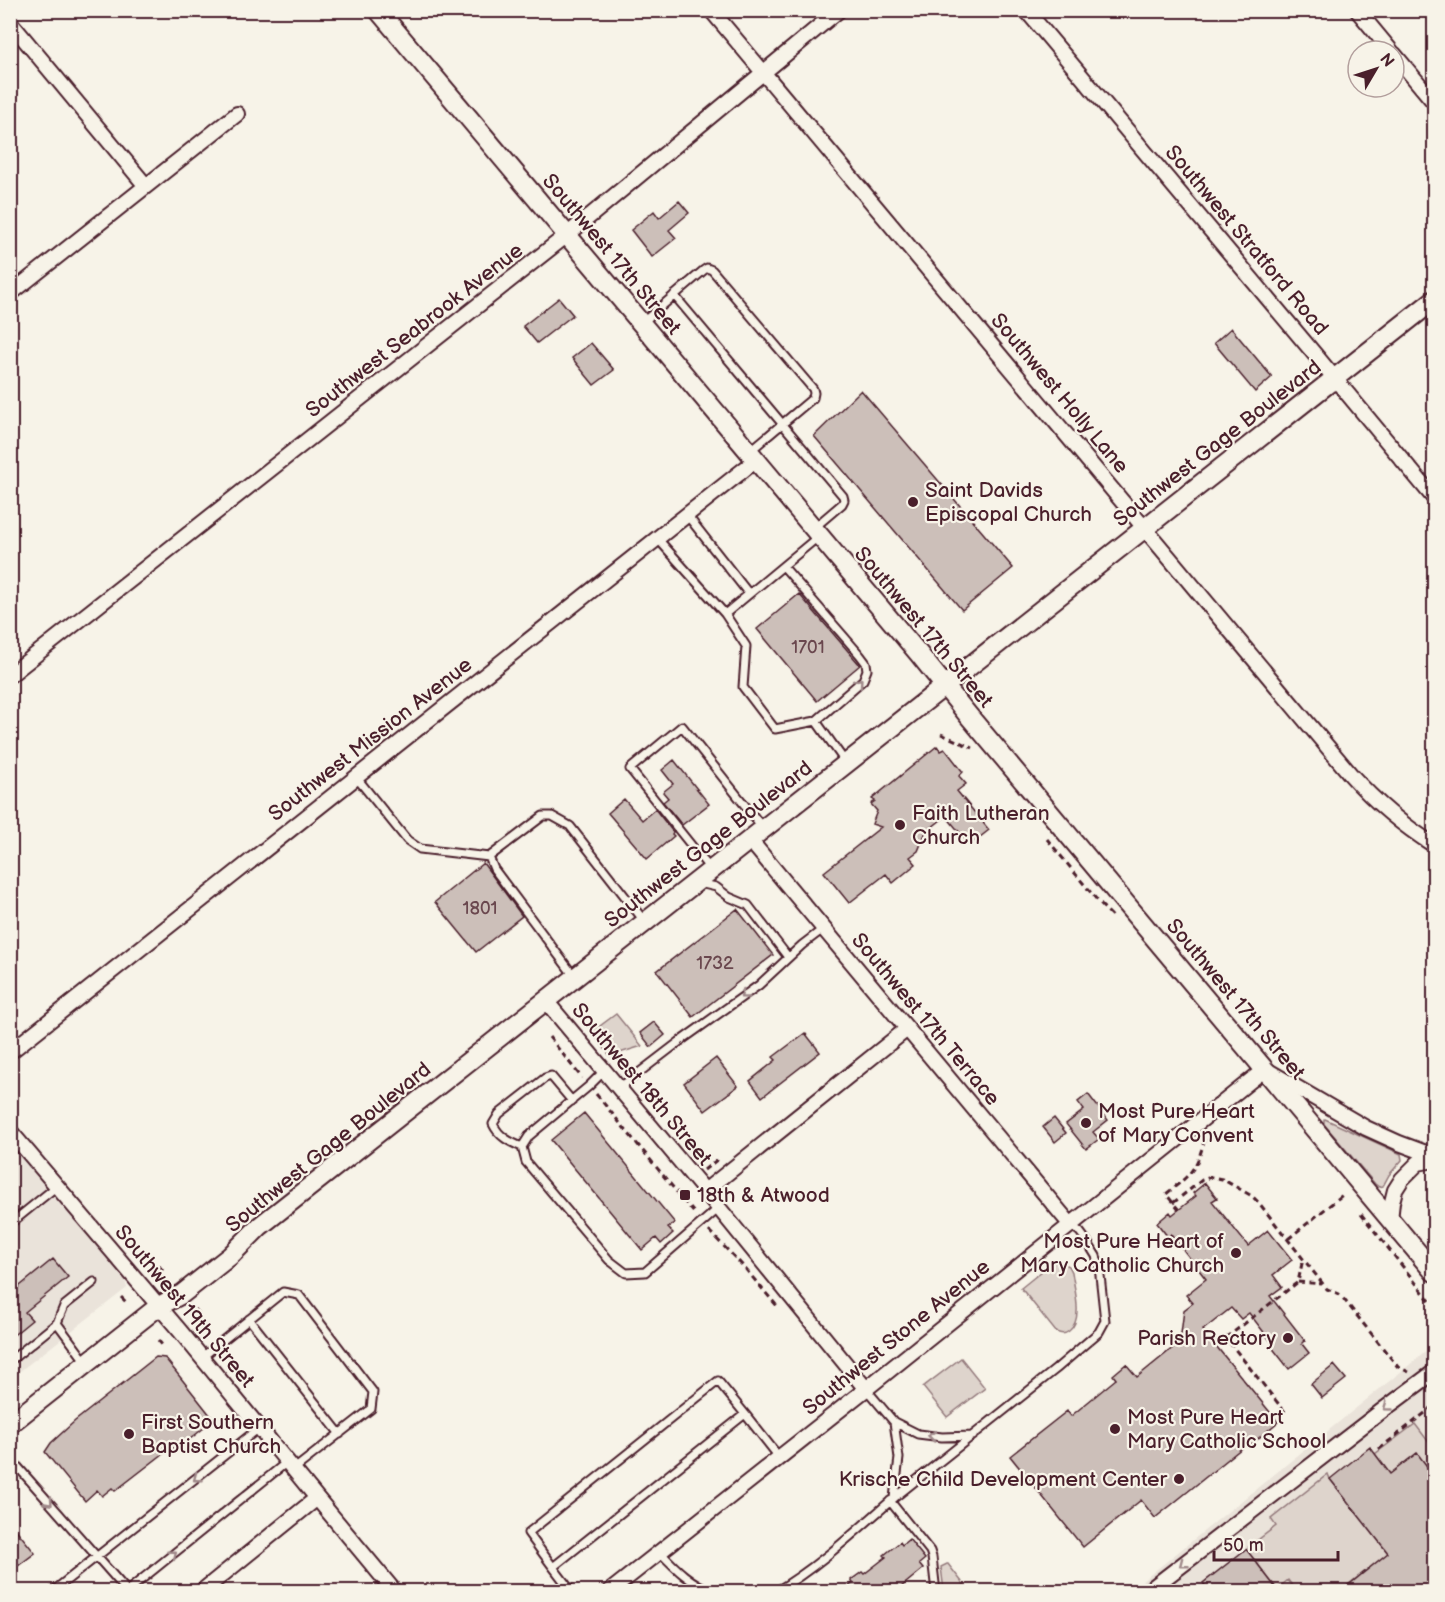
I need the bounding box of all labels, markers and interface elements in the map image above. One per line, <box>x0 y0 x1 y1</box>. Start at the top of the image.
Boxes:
north arrow <box>1346 39 1406 99</box>
text: N <box>1375 50 1398 71</box>
street label: Southwest Stratford Road <box>1160 140 1333 340</box>
street label: Southwest 17th Street <box>537 169 687 340</box>
street label: Southwest Seabrook Avenue <box>301 238 528 423</box>
street label: Southwest Holly Lane <box>985 308 1134 478</box>
street label: Southwest Gage Boulevard <box>1109 355 1326 532</box>
place label: Saint Davids Episcopal Church <box>925 478 1092 527</box>
marker: Saint Davids Episcopal Church <box>906 495 920 509</box>
street label: Southwest 17th Street <box>849 542 999 713</box>
house number: 1701 <box>791 637 825 658</box>
street label: Southwest Mission Avenue <box>263 652 477 827</box>
one-way arrow <box>852 678 863 689</box>
street label: Southwest Gage Boulevard <box>600 756 817 933</box>
place label: Faith Lutheran Church <box>912 801 1050 850</box>
marker: Faith Lutheran Church <box>893 818 907 832</box>
house number: 1801 <box>462 898 498 919</box>
street label: Southwest 17th Street <box>1161 914 1311 1085</box>
street label: Southwest 17th Terrace <box>846 928 1005 1111</box>
house number: 1732 <box>696 953 734 974</box>
one-way arrow <box>739 988 750 999</box>
street label: Southwest 18th Street <box>566 998 717 1171</box>
street label: Southwest Gage Boulevard <box>221 1057 436 1238</box>
place label: Most Pure Heart of Mary Convent <box>1098 1099 1255 1148</box>
marker: Most Pure Heart of Mary Convent <box>1079 1116 1093 1130</box>
place label: 18th & Atwood <box>697 1183 830 1208</box>
marker: 18th & Atwood <box>678 1188 692 1202</box>
street label: Southwest 19th Street <box>109 1220 260 1393</box>
place label: Most Pure Heart of Mary Catholic Church <box>1020 1229 1224 1278</box>
marker: Most Pure Heart of Mary Catholic Church <box>1229 1246 1243 1260</box>
street label: Southwest Stone Avenue <box>798 1254 995 1421</box>
place label: Parish Rectory <box>1137 1326 1277 1351</box>
marker: Parish Rectory <box>1281 1331 1295 1345</box>
one-way arrow <box>1383 1400 1394 1411</box>
place label: Most Pure Heart Mary Catholic School <box>1127 1405 1326 1454</box>
place label: First Southern Baptist Church <box>141 1410 281 1459</box>
marker: Most Pure Heart Mary Catholic School <box>1108 1422 1122 1436</box>
marker: First Southern Baptist Church <box>122 1427 136 1441</box>
one-way arrow <box>928 1430 937 1442</box>
place label: Krische Child Development Center <box>839 1467 1167 1492</box>
one-way arrow <box>193 1470 204 1481</box>
marker: Krische Child Development Center <box>1172 1472 1186 1486</box>
one-way arrow <box>42 1495 53 1505</box>
scale bar <box>1214 1524 1338 1562</box>
text: 50 m <box>1223 1535 1264 1556</box>
one-way arrow <box>166 1551 177 1562</box>
one-way arrow <box>1178 1556 1189 1567</box>

